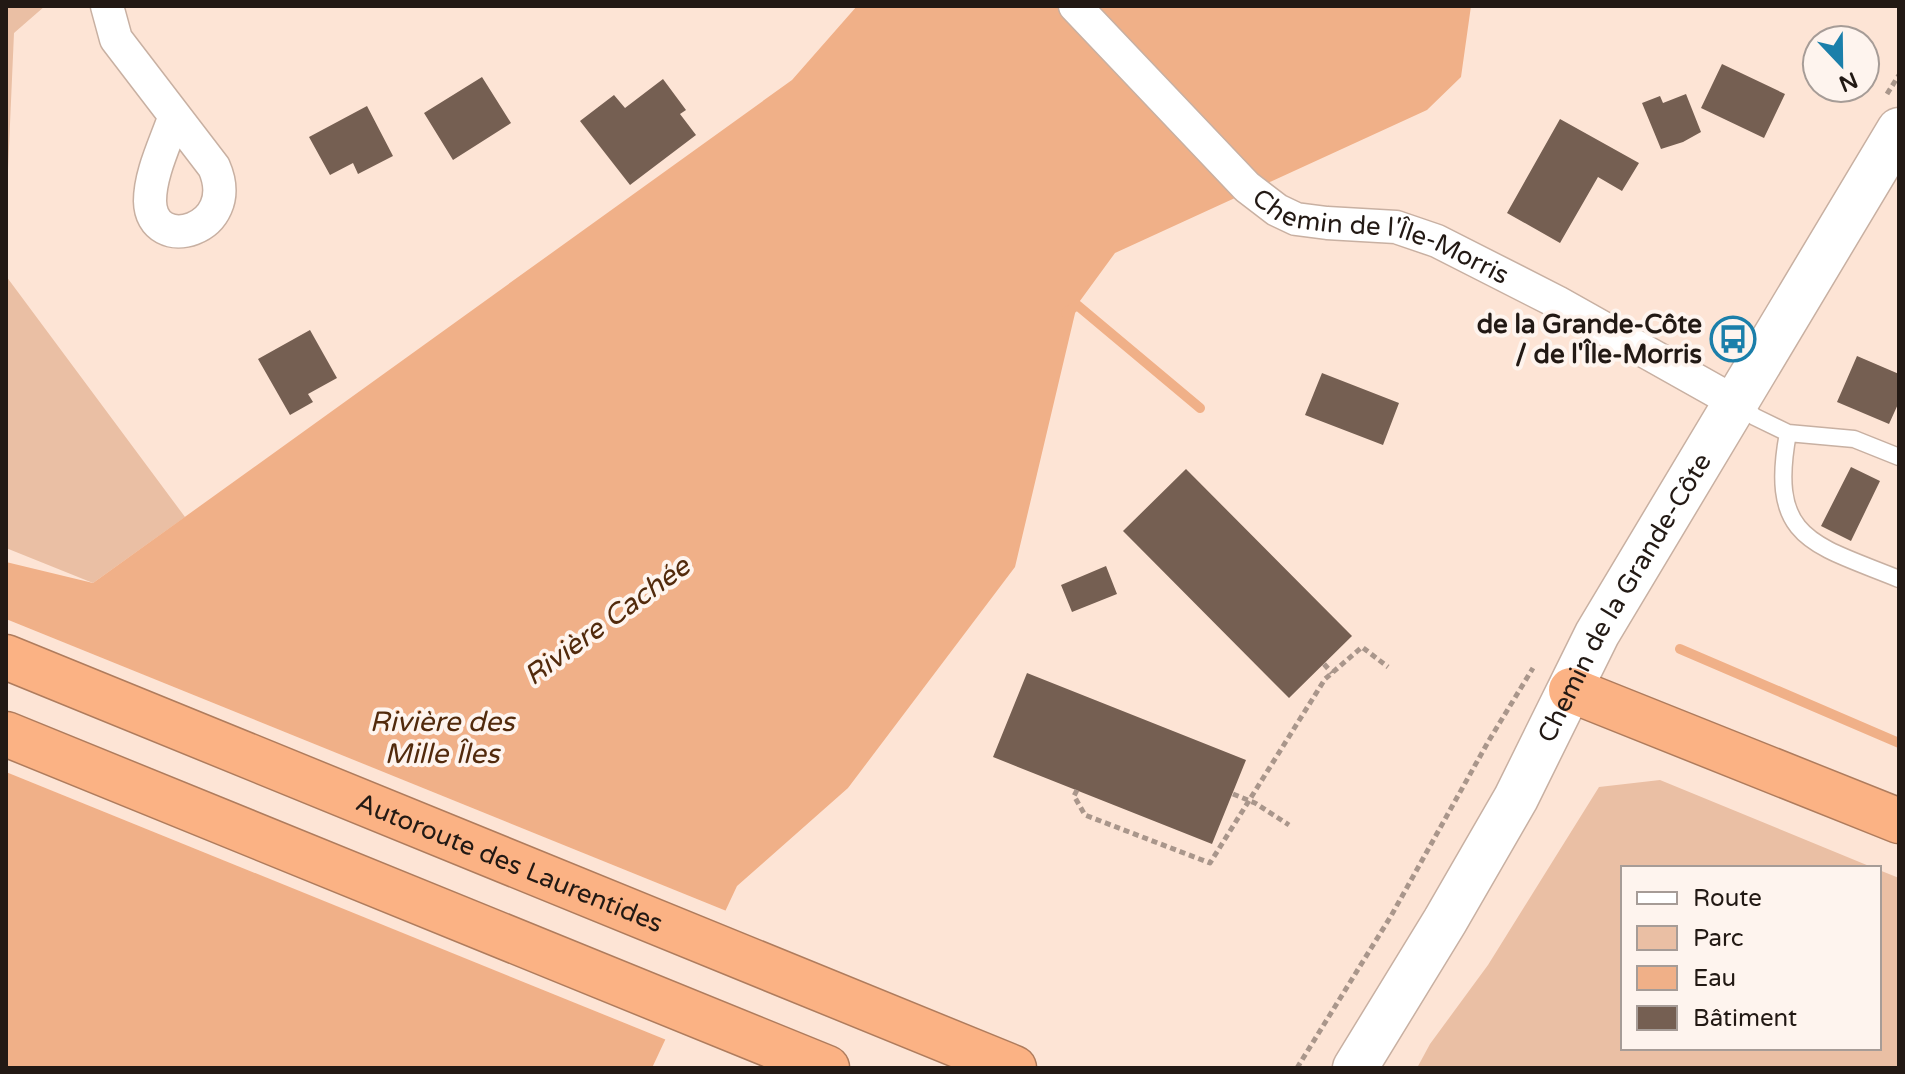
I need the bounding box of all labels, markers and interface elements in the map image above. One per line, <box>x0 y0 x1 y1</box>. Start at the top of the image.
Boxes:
north arrow <box>1801 24 1881 104</box>
text: N <box>1835 66 1861 97</box>
street label: Chemin de l'Île-Morris <box>1246 182 1514 291</box>
place label: de la Grande-Côte / de l'Île-Morris <box>1477 309 1702 370</box>
bus stop icon: de la Grande-Côte / de l'Île-Morris <box>1709 315 1757 363</box>
street label: Chemin de la Grande-Côte <box>1530 447 1717 747</box>
water label: Rivière Cachée <box>517 548 698 693</box>
water label: Rivière des Mille Îles <box>370 705 516 771</box>
street label: Autoroute des Laurentides <box>352 786 668 939</box>
legend <box>1621 866 1881 1050</box>
text: Route <box>1693 884 1762 913</box>
text: Parc <box>1693 924 1744 953</box>
text: Eau <box>1693 964 1736 993</box>
text: Bâtiment <box>1693 1004 1797 1033</box>

